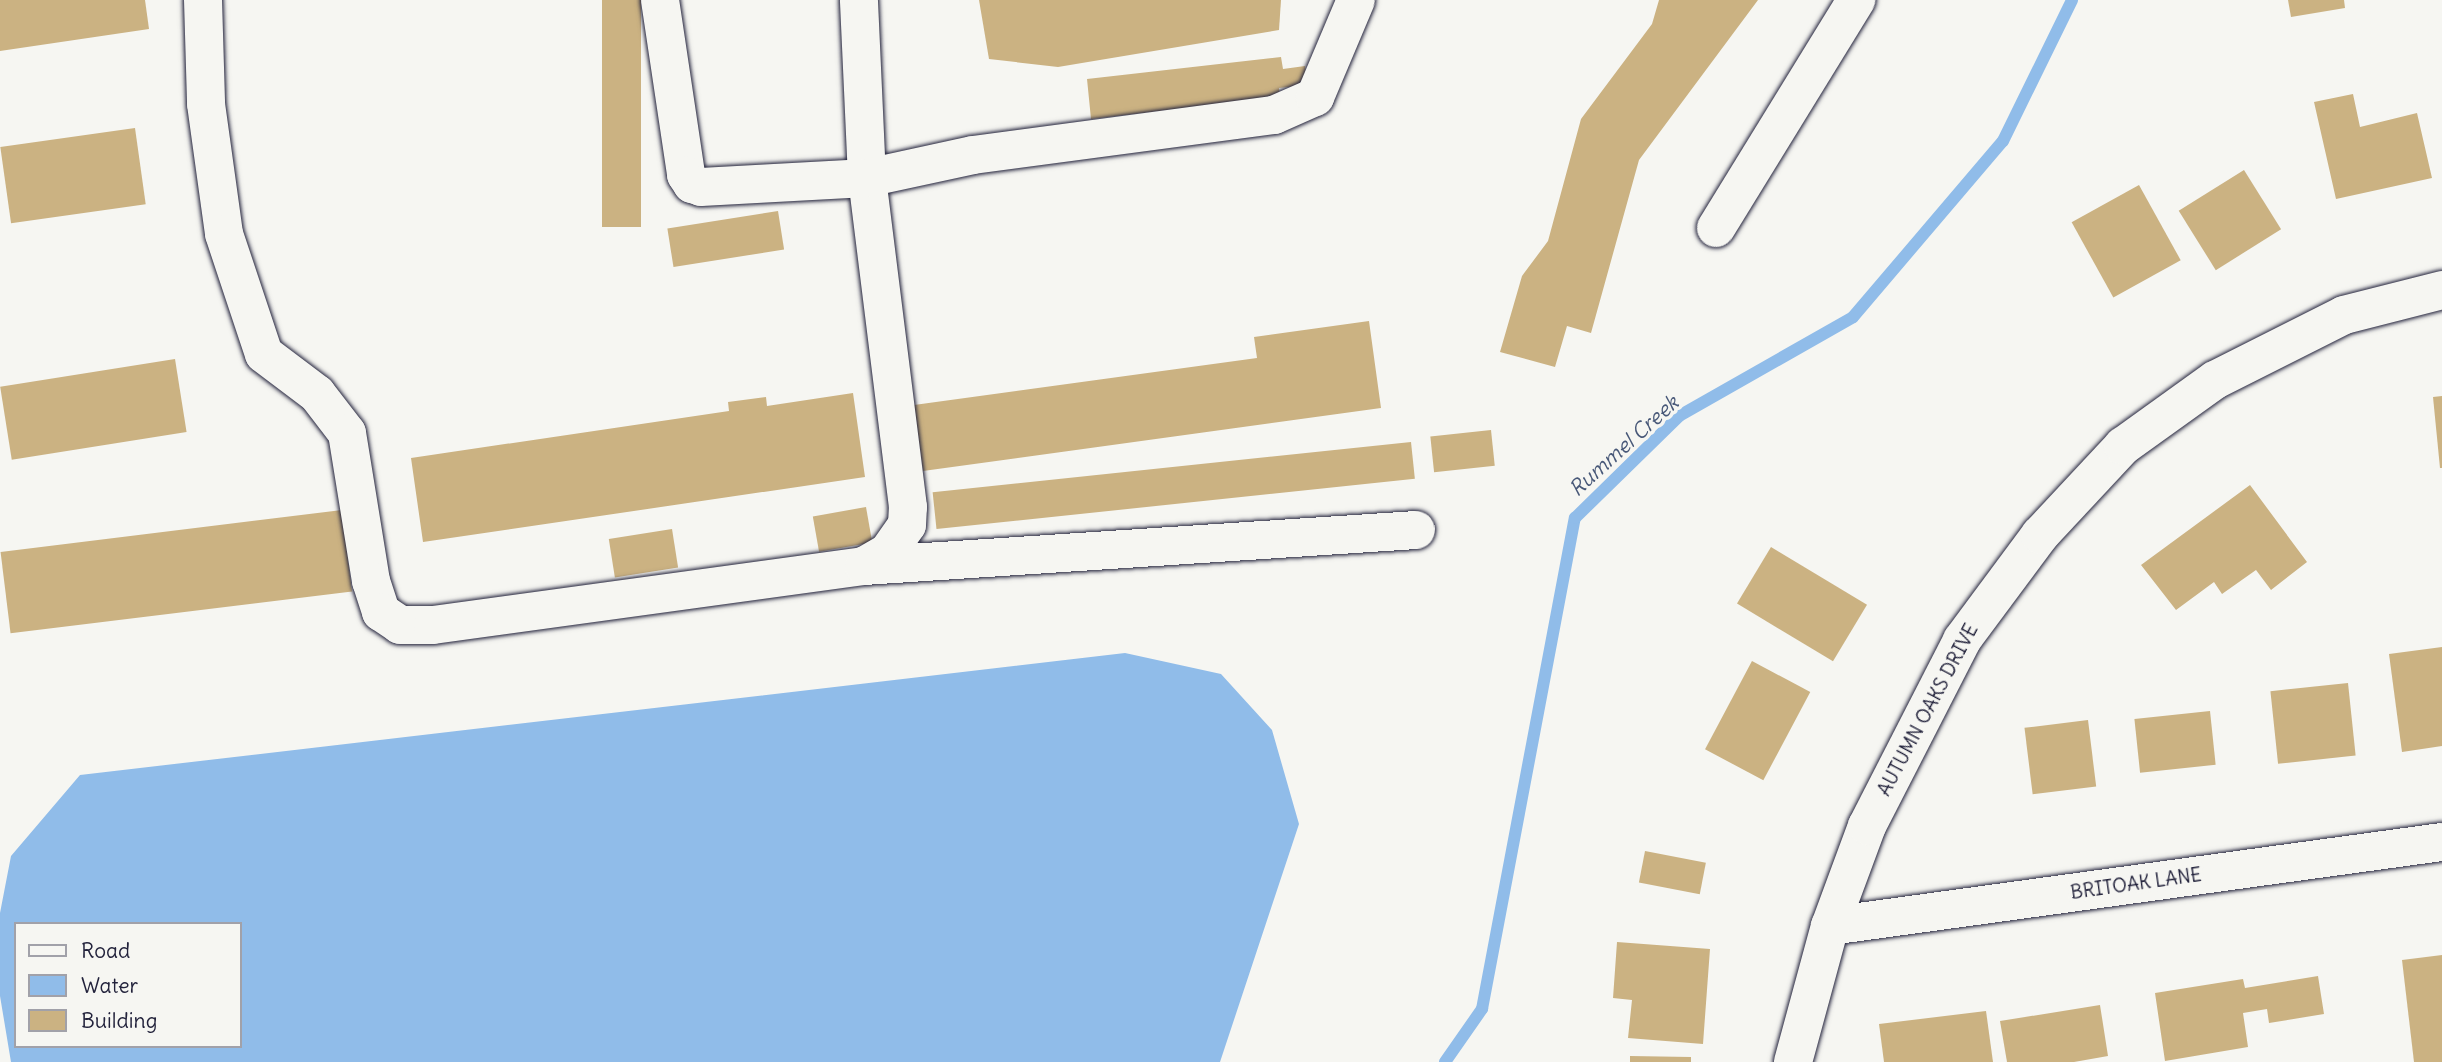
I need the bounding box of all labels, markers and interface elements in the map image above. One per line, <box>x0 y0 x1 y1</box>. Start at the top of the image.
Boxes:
water label: Rummel Creek <box>1564 390 1684 502</box>
street label: AUTUMN OAKS DRIVE <box>1873 620 1983 800</box>
street label: BRITOAK LANE <box>2069 864 2203 904</box>
legend <box>14 922 242 1048</box>
text: Road <box>81 937 130 964</box>
text: Water <box>81 972 138 999</box>
text: Building <box>81 1007 157 1034</box>

